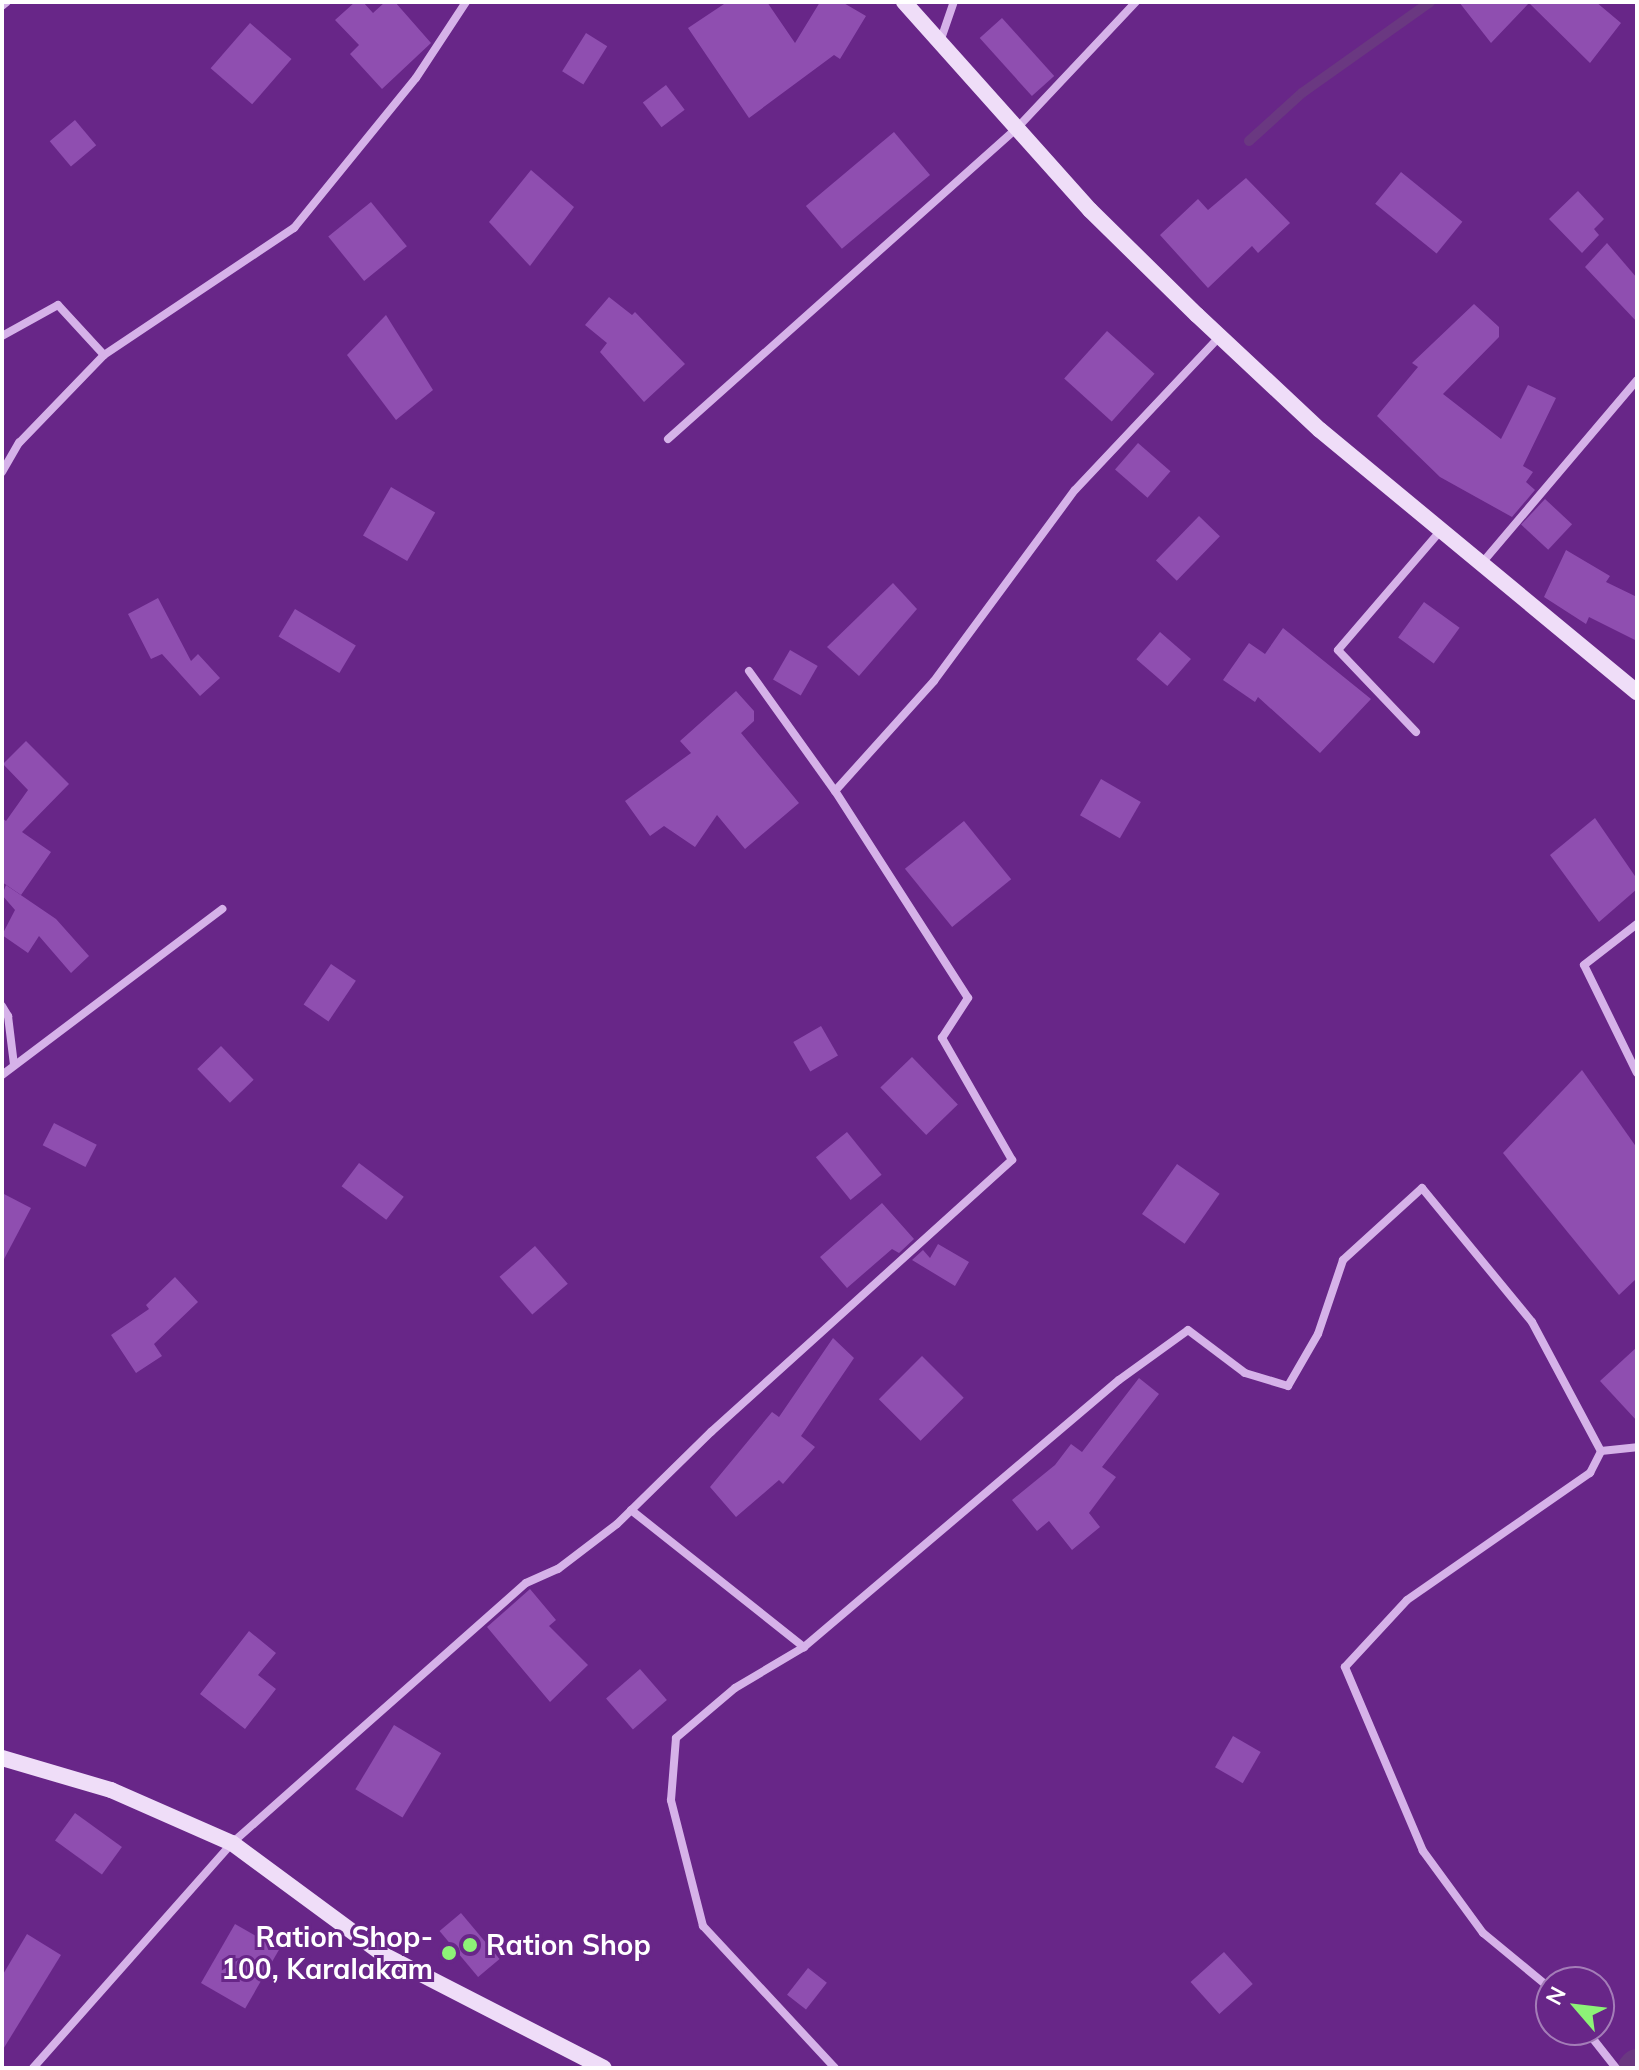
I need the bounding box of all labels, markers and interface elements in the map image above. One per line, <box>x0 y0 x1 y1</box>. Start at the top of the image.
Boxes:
place label: Ration Shop- 100, Karalakam <box>221 1920 433 1986</box>
place label: Ration Shop <box>486 1928 651 1962</box>
marker: Ration Shop <box>461 1936 479 1954</box>
marker: Ration Shop- 100, Karalakam <box>440 1944 458 1962</box>
north arrow <box>1535 1966 1615 2046</box>
text: N <box>1539 1982 1572 2010</box>

